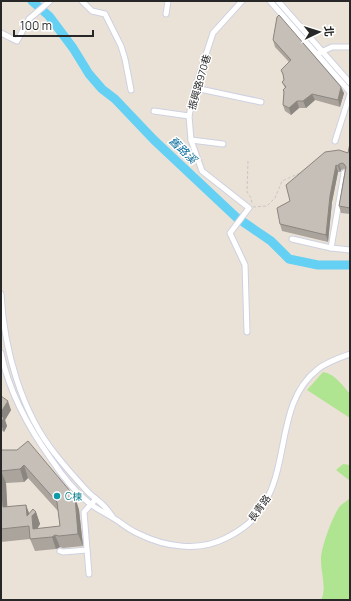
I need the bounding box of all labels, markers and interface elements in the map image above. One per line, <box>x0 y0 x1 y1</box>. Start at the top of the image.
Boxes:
scale bar <box>14 12 93 38</box>
north arrow <box>299 12 339 52</box>
text: 100 m <box>20 17 52 34</box>
text: 北 <box>322 25 337 37</box>
street label: 振興路970巷 <box>184 53 214 111</box>
water label: 舊路溪 <box>166 133 202 168</box>
place label: C棟 <box>65 489 82 503</box>
marker: C棟 <box>52 491 62 501</box>
street label: 長青路 <box>245 492 273 524</box>

